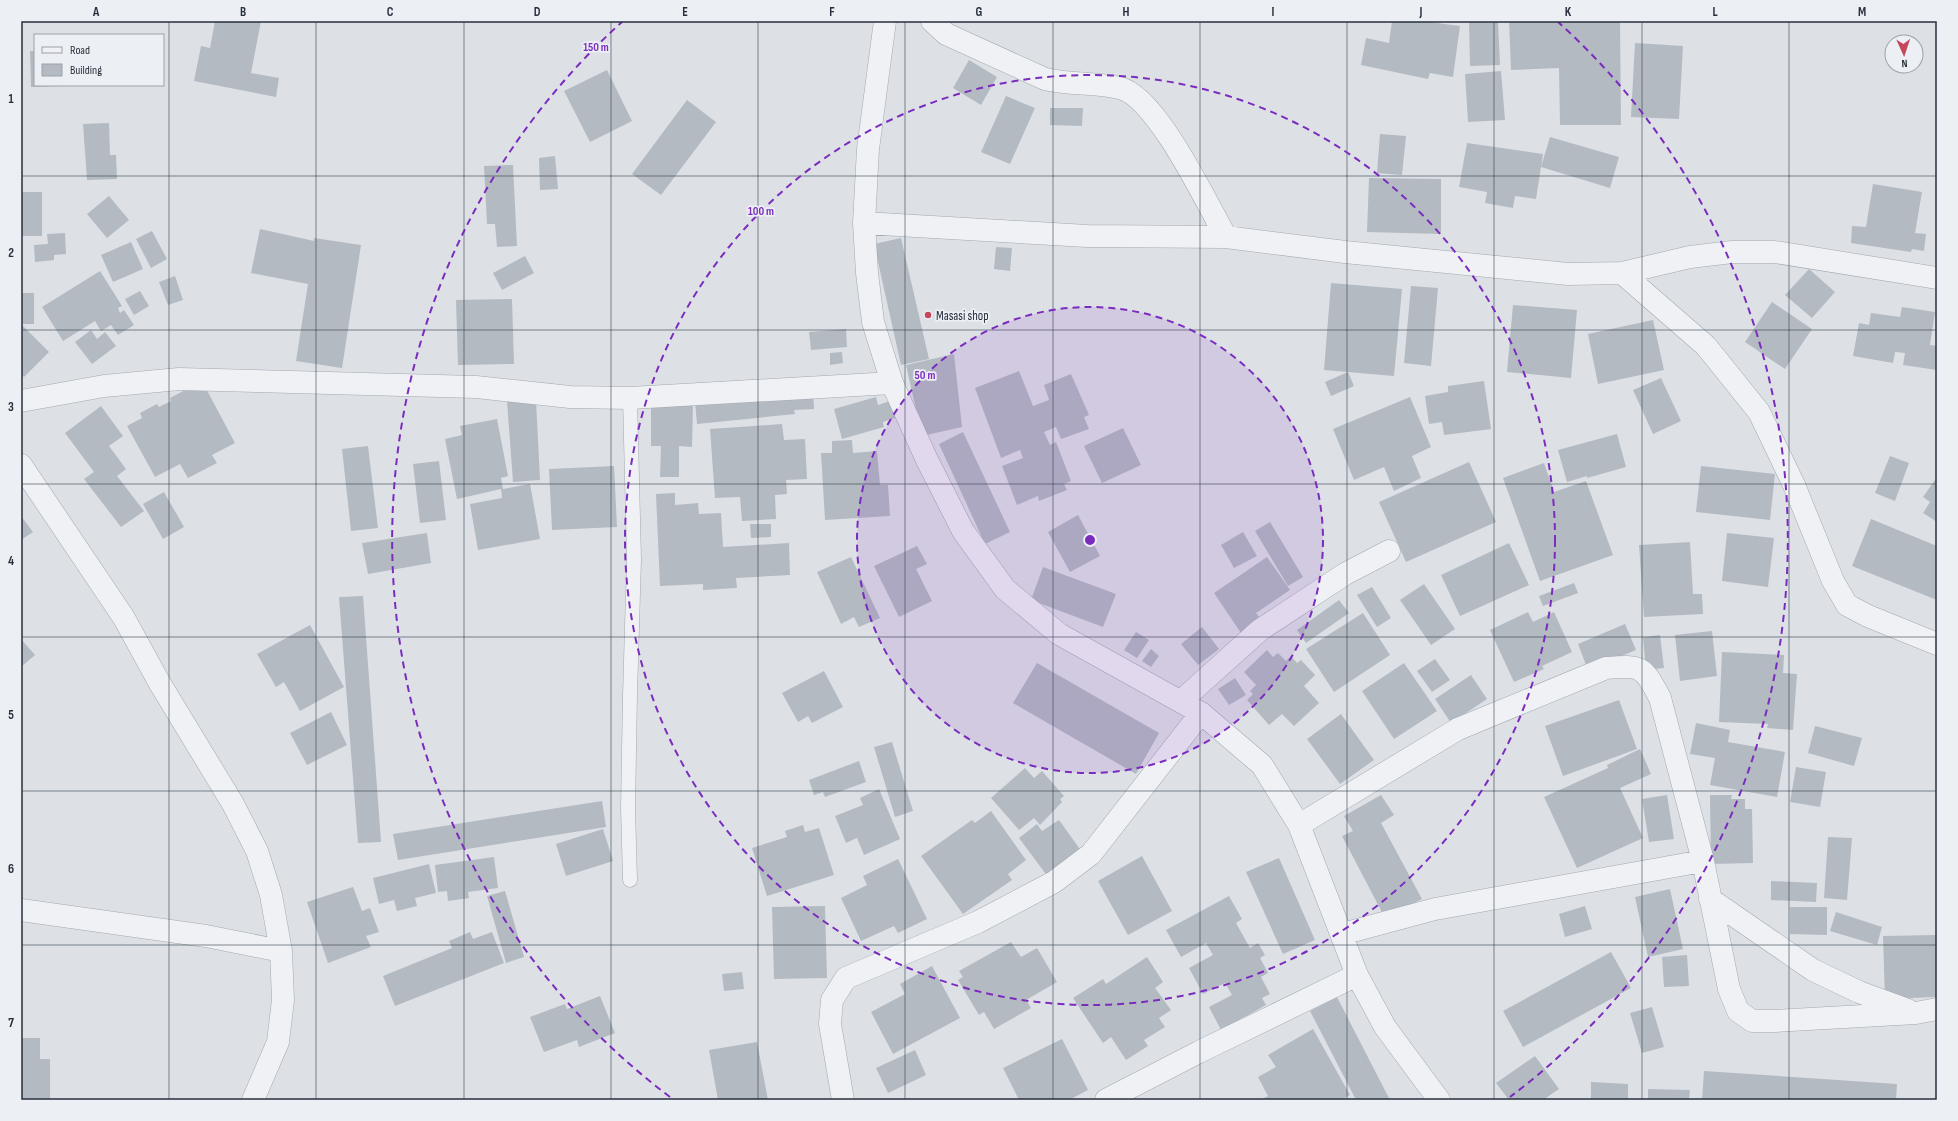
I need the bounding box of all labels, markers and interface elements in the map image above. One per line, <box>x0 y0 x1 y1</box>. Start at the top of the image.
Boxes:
text: A <box>92 4 100 20</box>
text: B <box>240 4 246 20</box>
text: C <box>387 4 394 20</box>
text: D <box>534 4 541 20</box>
text: E <box>682 4 688 20</box>
text: F <box>829 4 835 20</box>
text: G <box>976 4 983 20</box>
text: H <box>1123 4 1130 20</box>
text: I <box>1272 4 1275 20</box>
text: J <box>1419 4 1423 20</box>
text: K <box>1565 4 1572 20</box>
text: L <box>1712 4 1718 20</box>
text: M <box>1858 4 1866 20</box>
legend <box>34 34 164 86</box>
north arrow <box>1884 34 1924 74</box>
text: 150 m <box>583 40 609 55</box>
text: Road <box>70 43 90 58</box>
text: N <box>1901 57 1908 70</box>
text: Building <box>70 63 102 78</box>
text: 1 <box>8 91 14 107</box>
text: 100 m <box>748 204 774 219</box>
text: 2 <box>8 245 14 261</box>
place label: Masasi shop <box>936 308 989 324</box>
marker: Masasi shop <box>923 310 933 320</box>
text: 50 m <box>915 368 935 383</box>
text: 3 <box>8 399 14 415</box>
centre of rings <box>1083 533 1097 547</box>
text: 4 <box>8 553 14 569</box>
text: 5 <box>8 707 14 723</box>
text: 6 <box>8 861 14 877</box>
text: 7 <box>8 1015 14 1031</box>

